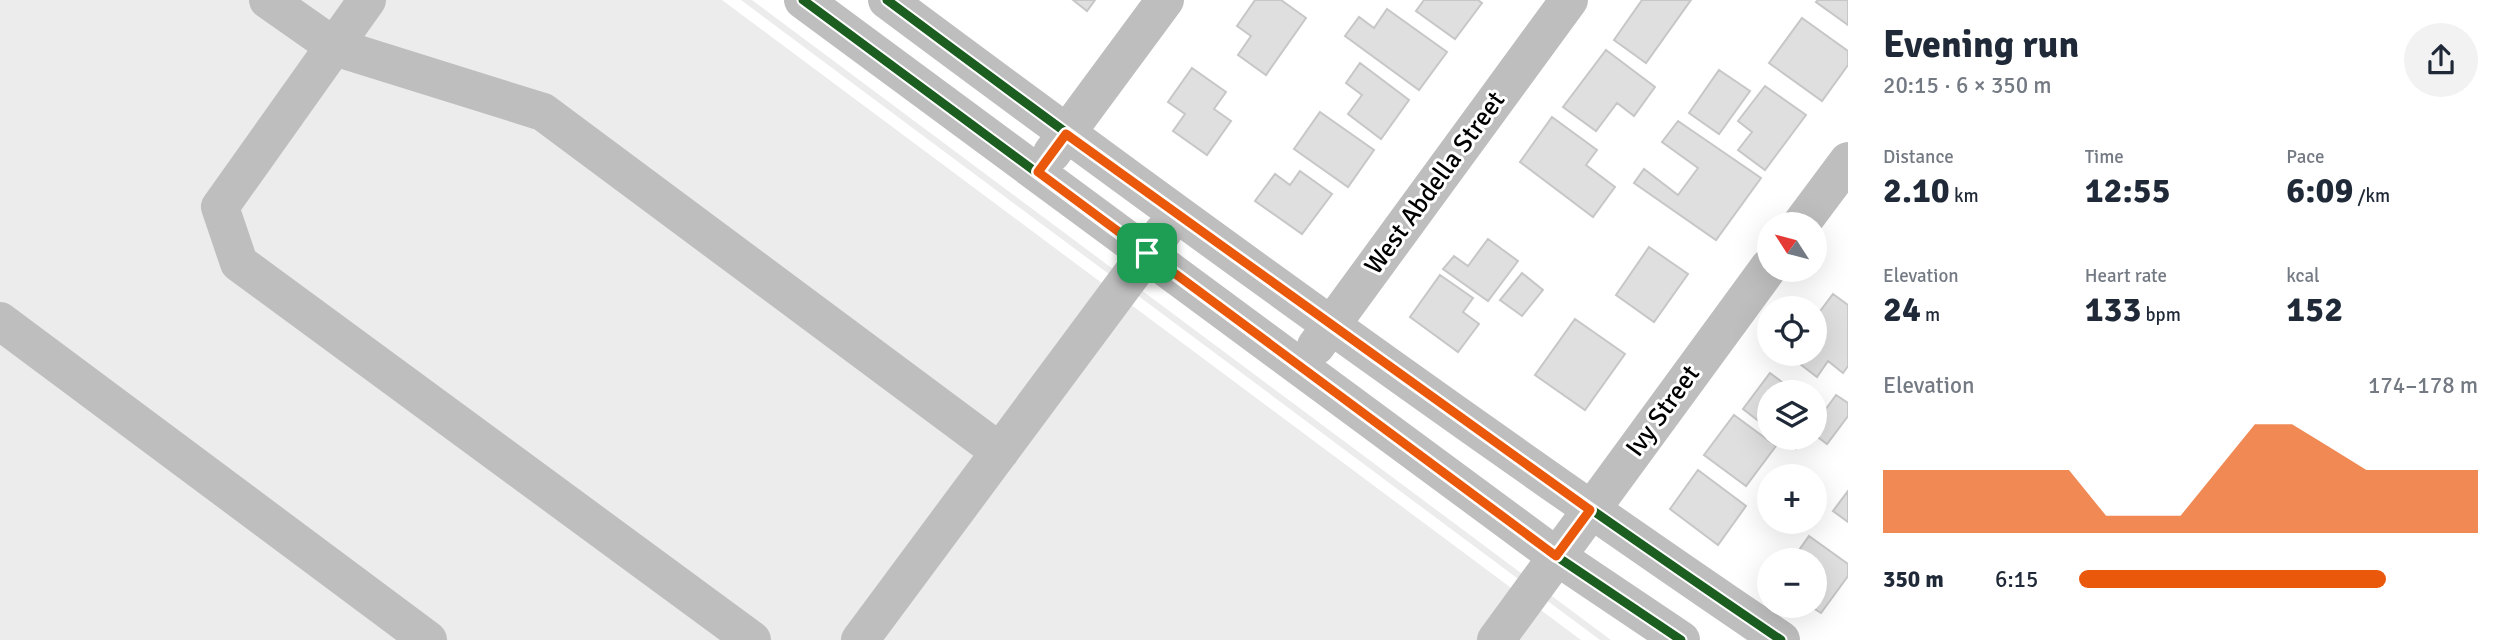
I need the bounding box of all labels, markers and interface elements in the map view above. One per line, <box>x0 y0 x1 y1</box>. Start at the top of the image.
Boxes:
text: Evening run <box>1883 21 2079 68</box>
button: share <box>2404 23 2478 97</box>
text: 20:15 · 6 × 350 m <box>1883 71 2052 100</box>
street label: West Abdella Street <box>1358 85 1512 281</box>
text: Distance <box>1883 145 1954 169</box>
text: Time <box>2085 145 2124 169</box>
text: Pace <box>2286 145 2325 169</box>
text: 2.10 <box>1883 169 1950 212</box>
text: 12:55 <box>2085 169 2171 212</box>
text: 6:09 <box>2286 169 2353 212</box>
text: km <box>1950 184 1979 208</box>
text: /km <box>2353 184 2390 208</box>
north arrow <box>1757 212 1827 282</box>
map controls <box>1757 212 1827 618</box>
pin <box>1117 223 1177 283</box>
icon: arrive <box>1128 234 1166 272</box>
text: Elevation <box>1883 264 1959 288</box>
text: Heart rate <box>2085 264 2167 288</box>
text: kcal <box>2286 264 2320 288</box>
text: 24 <box>1883 288 1921 331</box>
text: 133 <box>2085 288 2141 331</box>
text: 152 <box>2286 288 2343 331</box>
button: locate <box>1757 296 1827 366</box>
text: m <box>1921 303 1940 327</box>
text: bpm <box>2141 303 2181 327</box>
street label: Ivy Street <box>1619 359 1707 463</box>
text: Elevation <box>1883 371 1975 400</box>
text: 174–178 m <box>2368 371 2478 400</box>
button: layers <box>1757 380 1827 450</box>
button: + <box>1757 464 1827 534</box>
button: − <box>1757 548 1827 618</box>
text: 350 m <box>1883 565 1944 594</box>
text: 6:15 <box>1995 565 2038 594</box>

